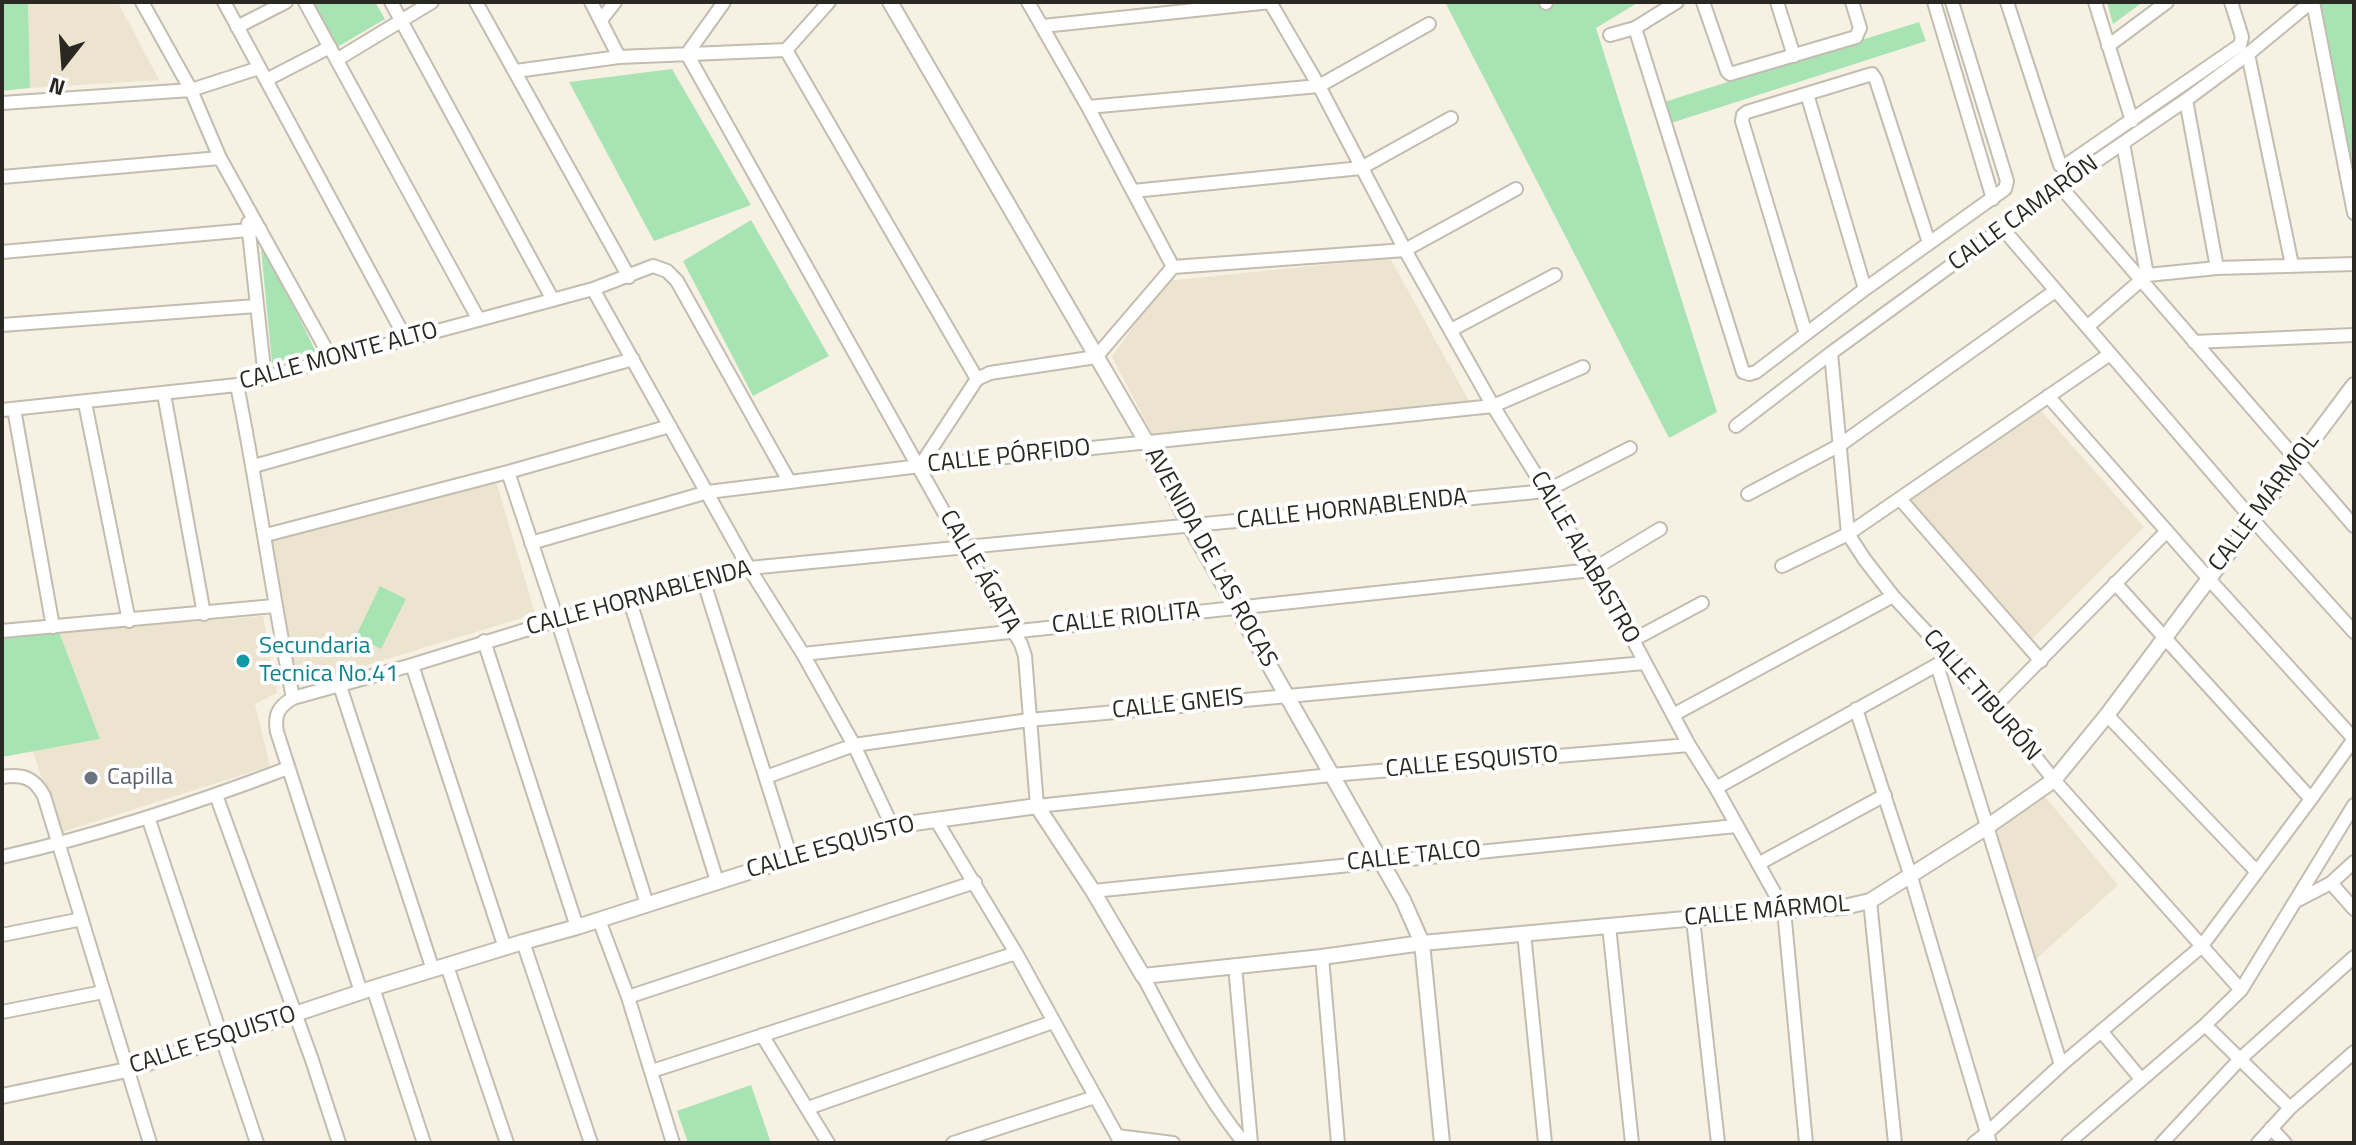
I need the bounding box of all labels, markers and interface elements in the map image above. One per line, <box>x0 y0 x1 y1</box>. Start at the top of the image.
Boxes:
north arrow <box>24 24 104 104</box>
text: N <box>45 68 69 105</box>
street label: CALLE CAMARÓN <box>1944 150 2104 278</box>
street label: CALLE MONTE ALTO <box>237 317 441 397</box>
street label: CALLE MÁRMOL <box>2204 428 2326 578</box>
street label: CALLE PÓRFIDO <box>926 434 1092 480</box>
street label: AVENIDA DE LAS ROCAS <box>1138 443 1282 673</box>
street label: CALLE ALABASTRO <box>1523 467 1645 649</box>
street label: CALLE HORNABLENDA <box>1235 484 1469 536</box>
street label: CALLE ÁGATA <box>932 506 1026 638</box>
street label: CALLE HORNABLENDA <box>523 555 755 643</box>
street label: CALLE RIOLITA <box>1051 597 1201 641</box>
street label: CALLE TIBURÓN <box>1916 624 2046 768</box>
place label: Secundaria Tecnica No.41 <box>259 633 399 689</box>
marker: Secundaria Tecnica No.41 <box>234 652 252 670</box>
street label: CALLE GNEIS <box>1111 684 1245 726</box>
street label: CALLE ESQUISTO <box>1384 741 1560 785</box>
place label: Capilla <box>107 764 173 792</box>
marker: Capilla <box>82 769 100 787</box>
street label: CALLE ESQUISTO <box>744 810 918 886</box>
street label: CALLE TALCO <box>1346 836 1482 878</box>
street label: CALLE MÁRMOL <box>1683 890 1851 934</box>
street label: CALLE ESQUISTO <box>126 1001 300 1081</box>

